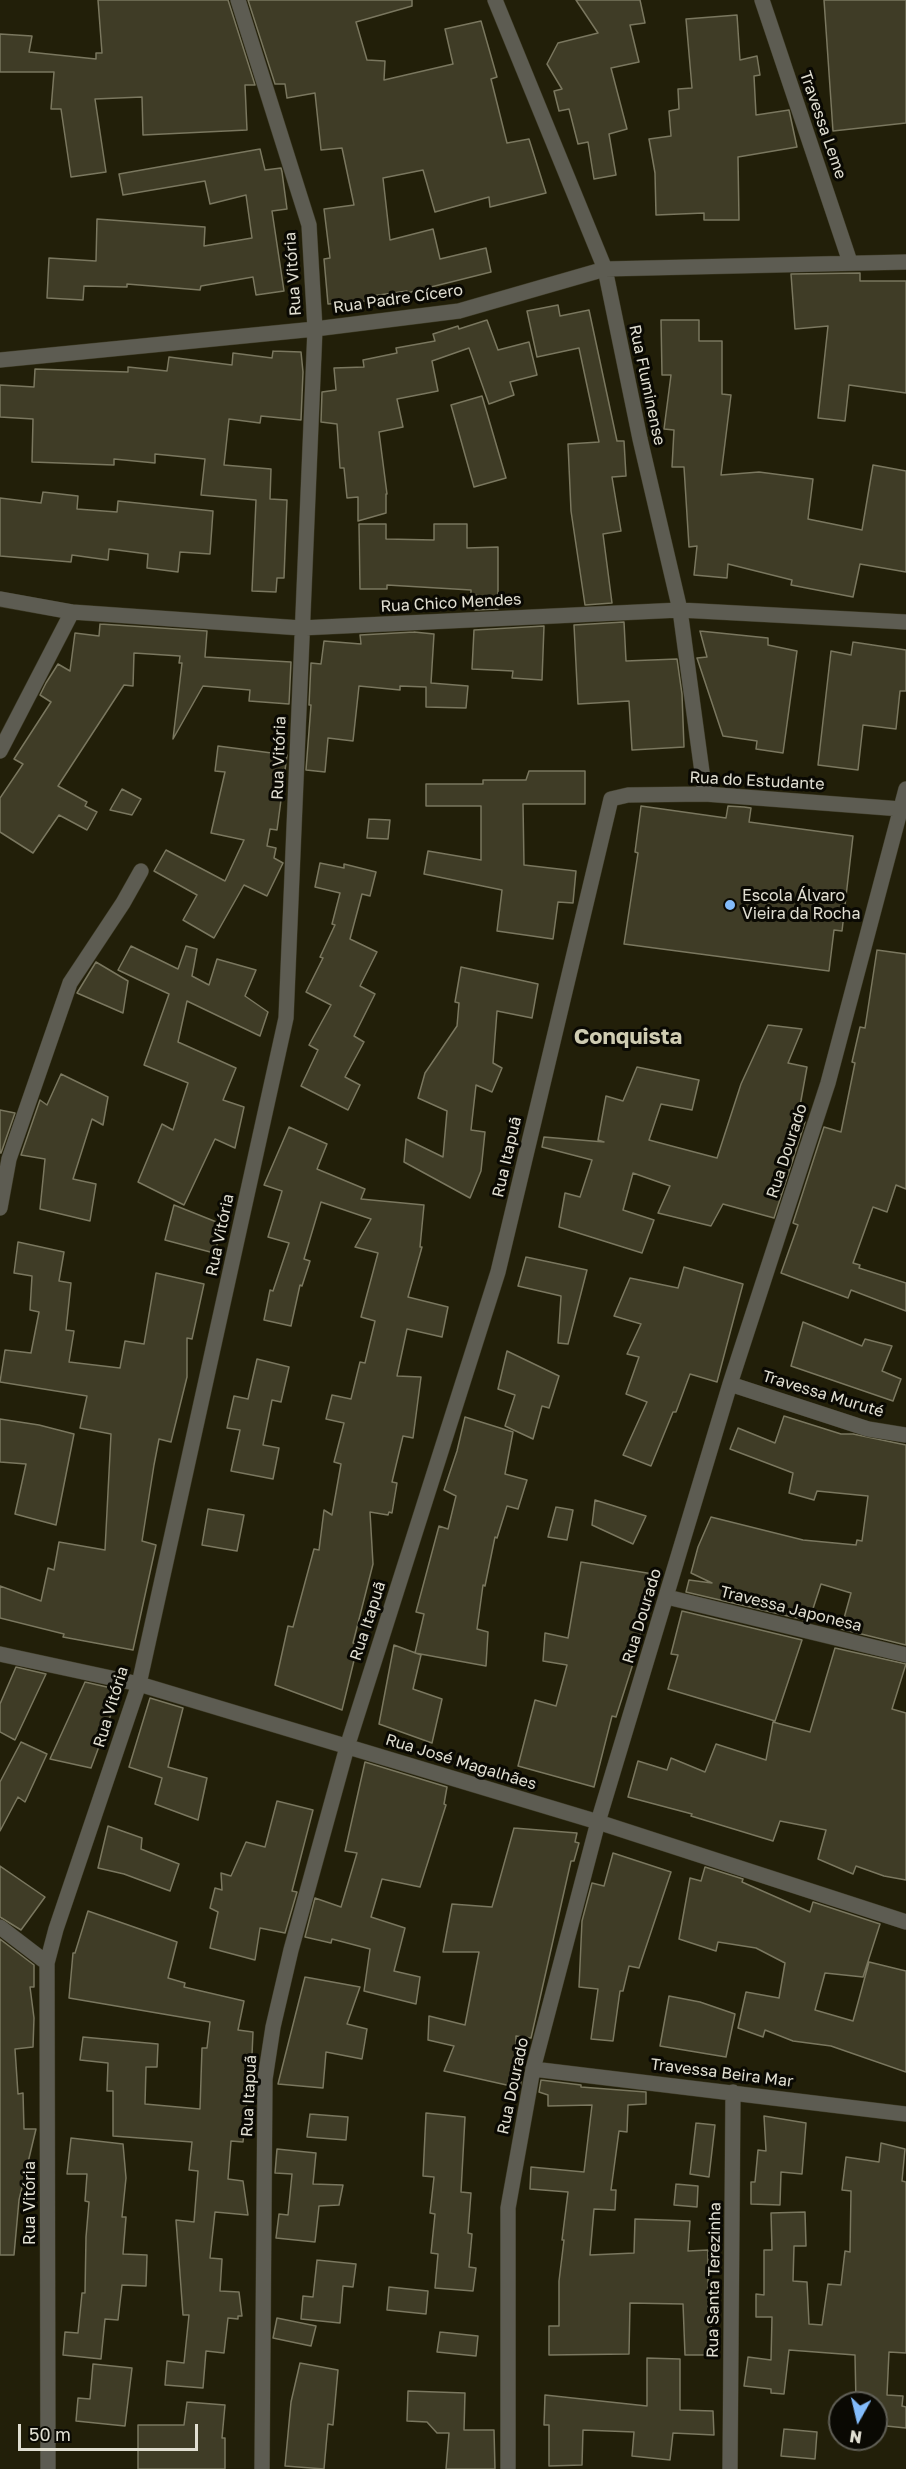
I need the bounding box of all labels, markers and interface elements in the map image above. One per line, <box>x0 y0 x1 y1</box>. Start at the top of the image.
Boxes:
street label: Travessa Leme <box>796 69 850 181</box>
street label: Rua Vitória <box>280 232 306 316</box>
street label: Rua Padre Cícero <box>332 280 464 318</box>
street label: Rua Fluminense <box>625 323 669 447</box>
street label: Rua Chico Mendes <box>380 590 522 616</box>
street label: Rua Vitória <box>268 716 290 800</box>
street label: Rua do Estudante <box>689 768 825 794</box>
place label: Escola Álvaro Vieira da Rocha <box>742 886 860 924</box>
marker: Escola Álvaro Vieira da Rocha <box>723 898 737 912</box>
district label: Conquista <box>574 1024 682 1050</box>
street label: Rua Dourado <box>763 1101 811 1201</box>
street label: Rua Itapuã <box>488 1115 526 1199</box>
street label: Rua Vitória <box>202 1192 238 1278</box>
street label: Travessa Muruté <box>760 1366 886 1422</box>
street label: Rua Dourado <box>618 1566 666 1666</box>
street label: Rua Itapuã <box>346 1579 390 1663</box>
street label: Travessa Japonesa <box>718 1582 864 1636</box>
street label: Rua Vitória <box>90 1664 132 1750</box>
street label: Rua José Magalhães <box>383 1730 539 1794</box>
street label: Rua Dourado <box>493 2036 533 2136</box>
street label: Rua Itapuã <box>237 2054 261 2138</box>
street label: Travessa Beira Mar <box>650 2055 794 2091</box>
street label: Rua Vitória <box>20 2161 40 2245</box>
street label: Rua Santa Terezinha <box>703 2202 725 2358</box>
north arrow <box>828 2391 888 2451</box>
scale bar <box>21 2412 201 2450</box>
text: 50 m <box>29 2423 71 2445</box>
text: N <box>848 2426 863 2448</box>

